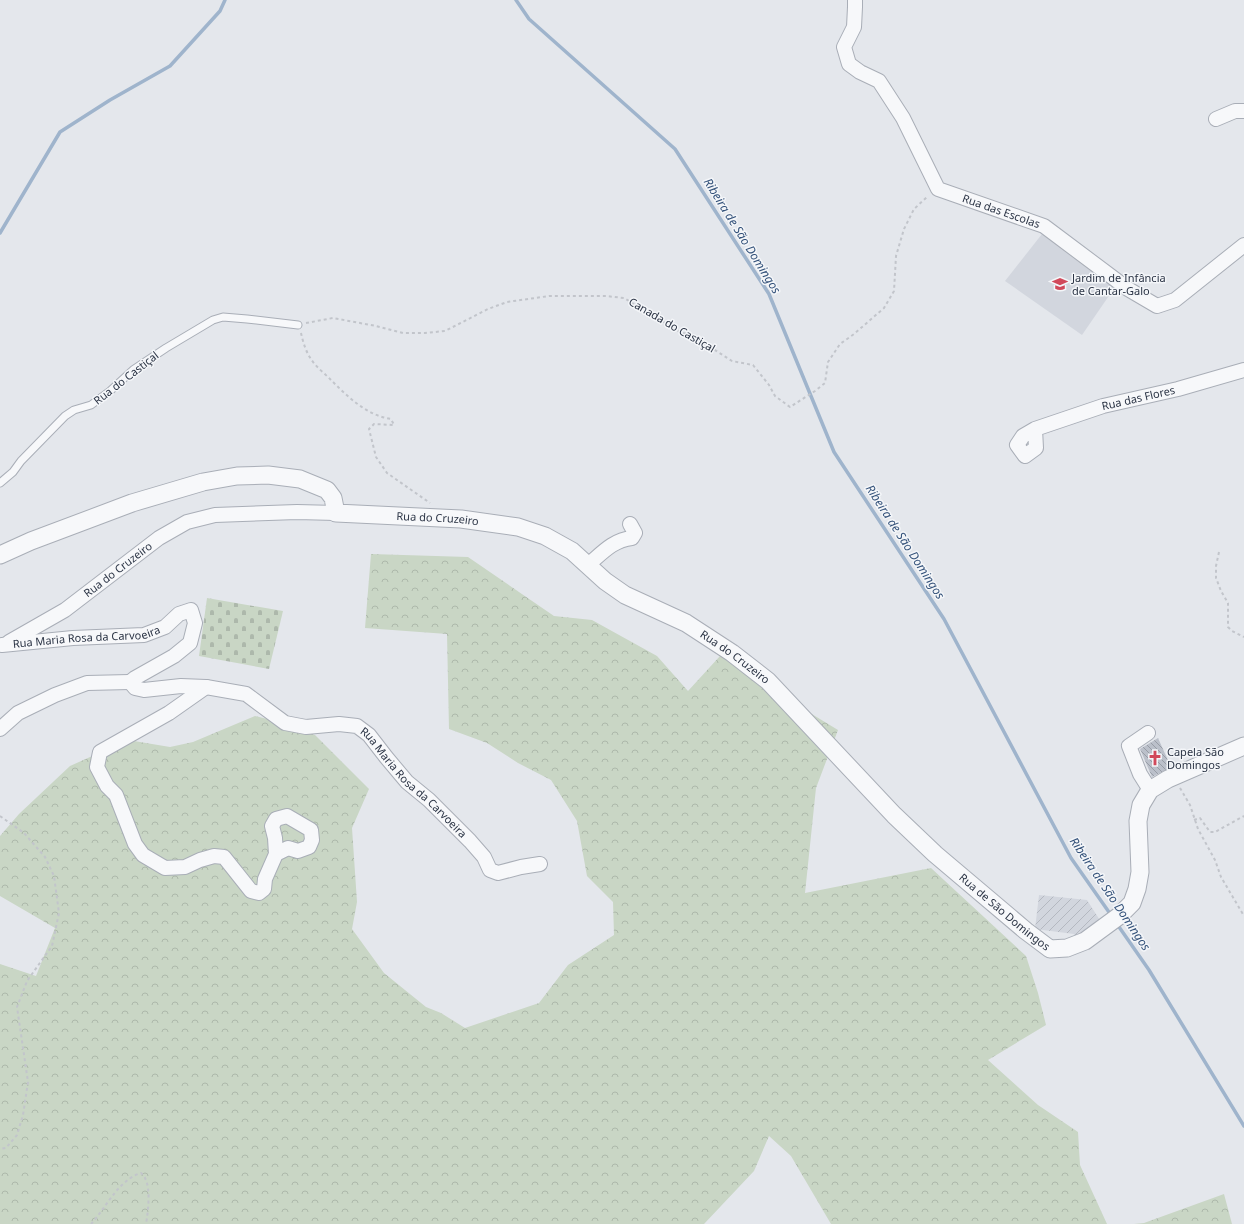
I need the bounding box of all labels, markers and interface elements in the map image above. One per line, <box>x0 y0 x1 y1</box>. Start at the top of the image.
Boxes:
water label: Ribeira de São Domingos <box>700 175 785 297</box>
street label: Rua das Escolas <box>961 190 1042 231</box>
place label: Jardim de Infância de Cantar-Galo <box>1071 270 1166 298</box>
school or university icon: Jardim de Infância de Cantar-Galo <box>1051 275 1069 293</box>
street label: Canada do Castiçal <box>626 294 718 355</box>
street label: Rua do Castiçal <box>90 348 161 408</box>
street label: Rua das Flores <box>1100 382 1176 413</box>
water label: Ribeira de São Domingos <box>862 481 949 602</box>
street label: Rua do Cruzeiro <box>396 508 480 528</box>
street label: Rua do Cruzeiro <box>80 538 155 600</box>
street label: Rua Maria Rosa da Carvoeira <box>12 622 162 651</box>
street label: Rua do Cruzeiro <box>698 626 773 687</box>
street label: Rua Maria Rosa da Carvoeira <box>358 723 470 841</box>
place label: Capela São Domingos <box>1167 744 1224 772</box>
church icon: Capela São Domingos <box>1146 749 1164 767</box>
water label: Ribeira de São Domingos <box>1066 834 1155 954</box>
street label: Rua de São Domingos <box>956 870 1053 954</box>

